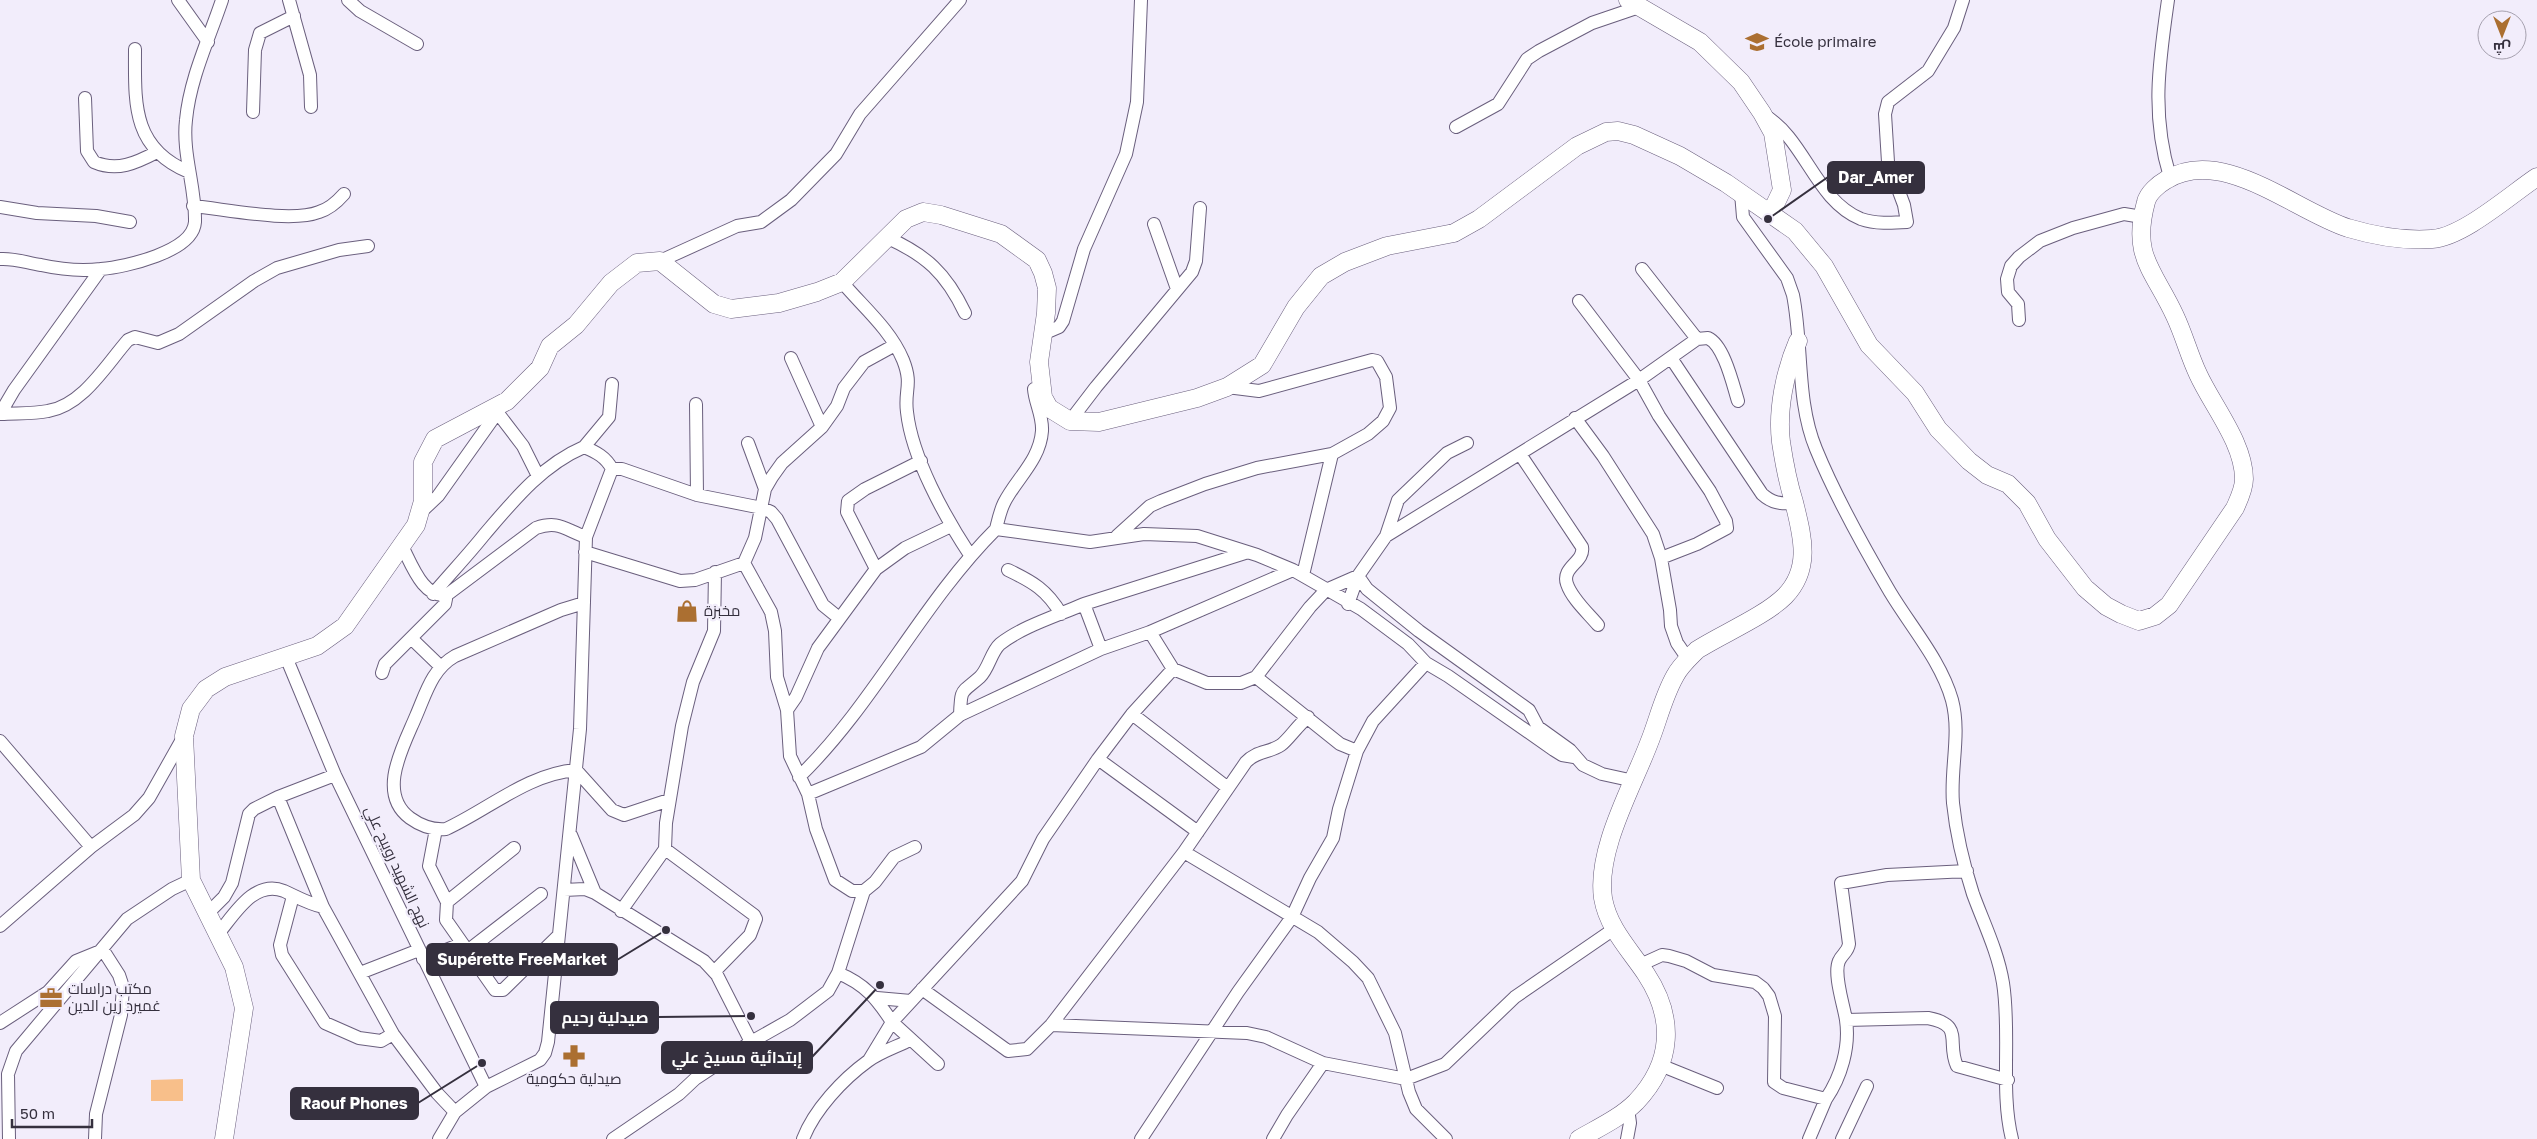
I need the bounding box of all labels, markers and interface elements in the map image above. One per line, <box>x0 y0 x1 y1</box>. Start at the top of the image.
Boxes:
north arrow <box>2477 10 2527 60</box>
school or university icon: École primaire <box>1744 29 1770 55</box>
place label: École primaire <box>1774 32 1877 50</box>
text: ش <box>2493 39 2511 57</box>
callout: Dar_Amer <box>1828 162 1924 193</box>
text: Dar_Amer <box>1838 167 1914 187</box>
shop icon: مخبزة <box>674 598 700 624</box>
place label: مخبزة <box>704 601 740 620</box>
street label: نهج الشهيد رويبح علي <box>358 803 434 932</box>
callout: Supérette FreeMarket <box>427 944 617 975</box>
text: Supérette FreeMarket <box>437 949 607 969</box>
place label: مكتب دراسات غميرد زين الدين <box>68 979 161 1016</box>
office icon: مكتب دراسات غميرد زين الدين <box>38 985 64 1011</box>
callout: صيدلية رحيم <box>551 1002 658 1033</box>
text: صيدلية رحيم <box>562 1007 648 1029</box>
callout: إبتدائية مسيخ علي <box>662 1042 812 1073</box>
pharmacy icon: صيدلية حكومية <box>561 1043 587 1069</box>
text: إبتدائية مسيخ علي <box>672 1047 802 1070</box>
place label: صيدلية حكومية <box>526 1069 622 1088</box>
callout: Raouf Phones <box>291 1088 418 1119</box>
text: Raouf Phones <box>300 1093 408 1113</box>
scale bar <box>12 1096 92 1128</box>
text: 50 m <box>20 1104 55 1122</box>

